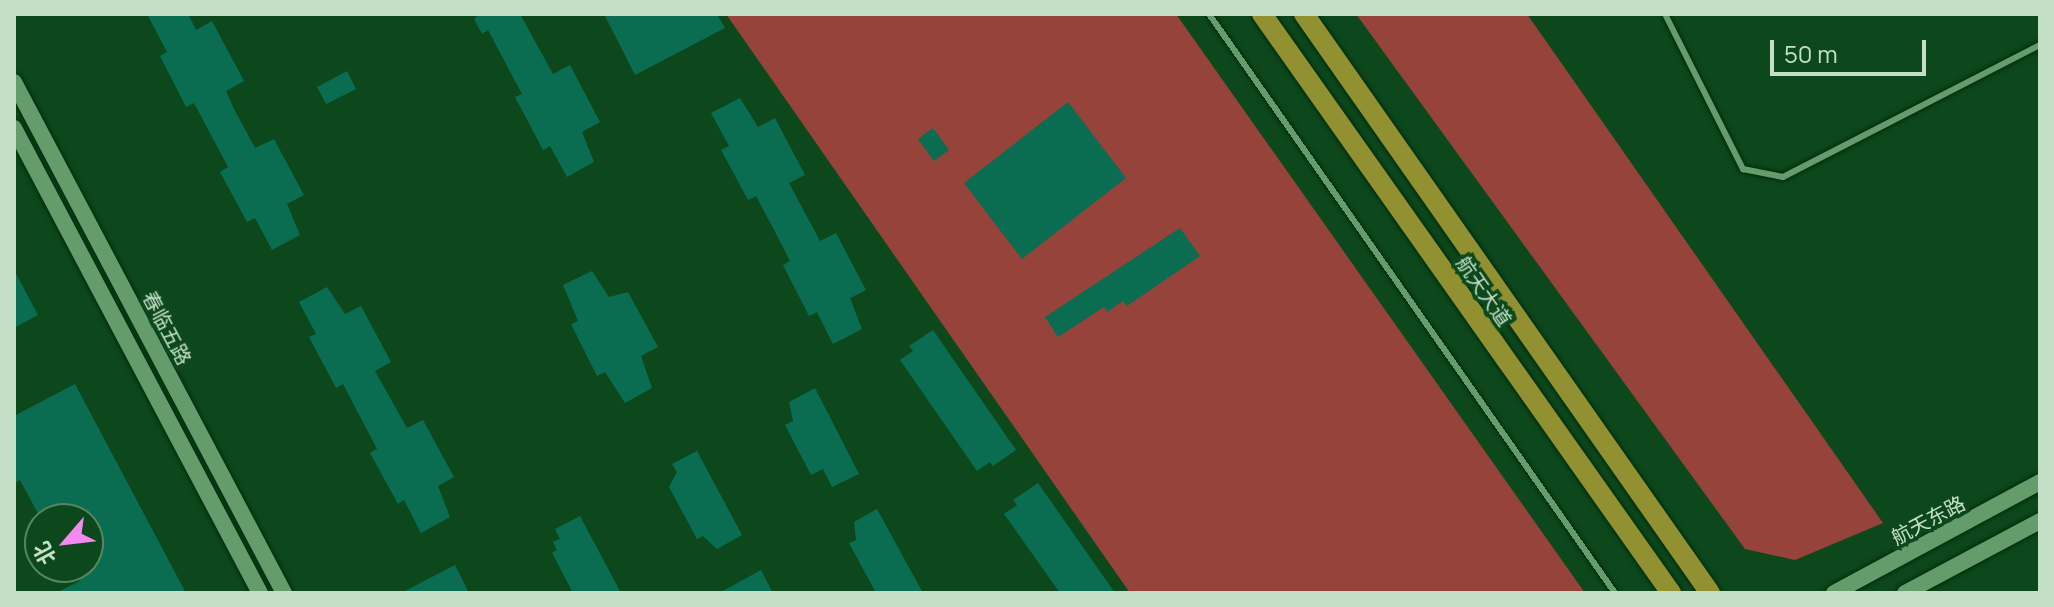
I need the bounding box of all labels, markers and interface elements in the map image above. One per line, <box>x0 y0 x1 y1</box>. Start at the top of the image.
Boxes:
scale bar <box>1774 24 1930 74</box>
text: 50 m <box>1784 37 1838 70</box>
street label: 航天大道 <box>1451 251 1517 331</box>
street label: 春临五路 <box>138 287 196 369</box>
street label: 航天东路 <box>1887 491 1969 549</box>
north arrow <box>24 503 104 583</box>
text: 北 <box>26 537 63 570</box>

